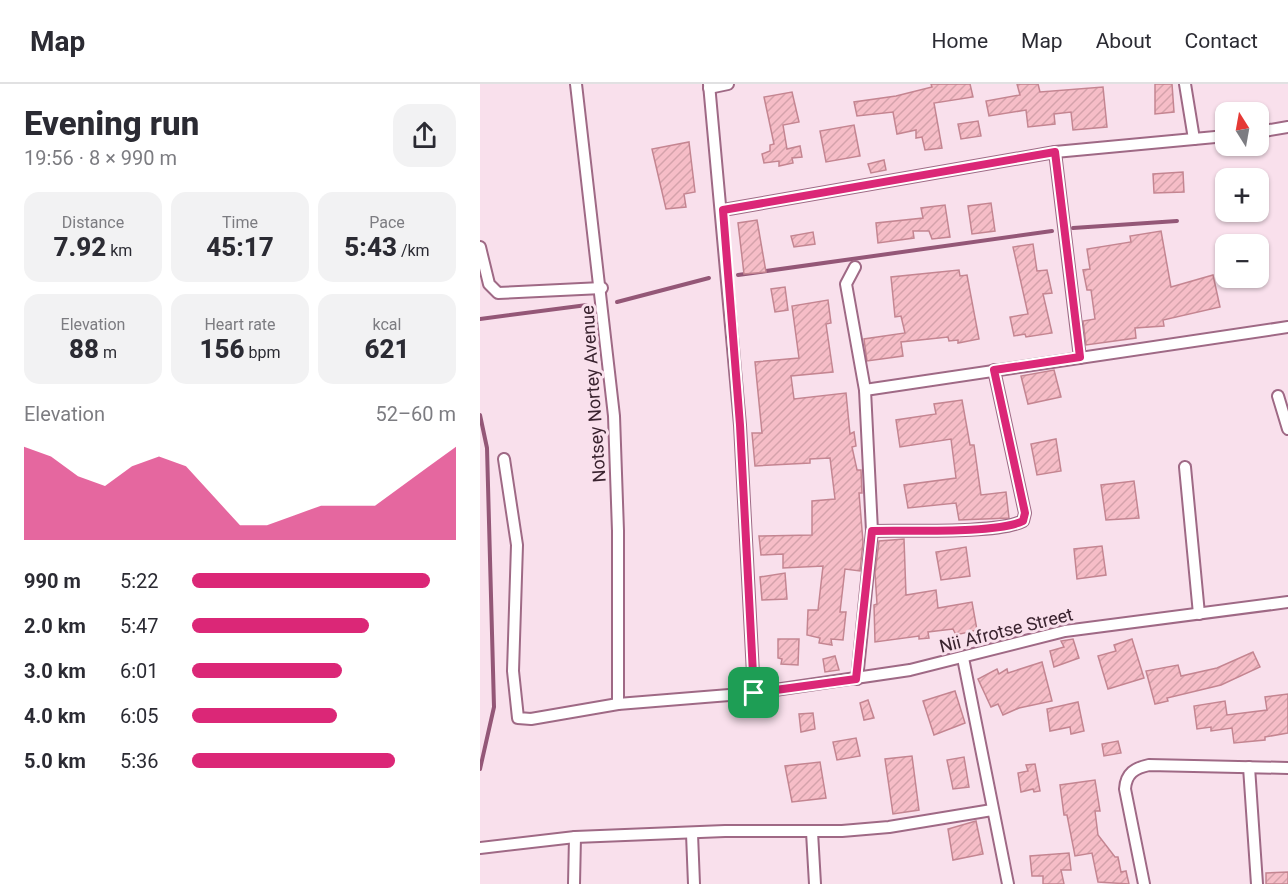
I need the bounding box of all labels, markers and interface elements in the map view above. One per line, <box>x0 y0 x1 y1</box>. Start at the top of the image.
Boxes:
text: Map <box>30 25 85 58</box>
text: Home <box>932 29 988 53</box>
text: Map <box>1021 29 1063 53</box>
text: About <box>1096 29 1152 53</box>
text: Contact <box>1185 29 1258 53</box>
north arrow <box>1215 102 1269 156</box>
map controls <box>1215 102 1269 288</box>
text: Evening run <box>24 104 199 143</box>
button: share <box>393 104 456 167</box>
text: 19:56 · 8 × 990 m <box>24 146 177 170</box>
button: + <box>1215 168 1269 222</box>
text: Distance <box>62 213 124 232</box>
text: Time <box>222 213 258 232</box>
text: Pace <box>369 213 405 232</box>
text: 7.92 <box>54 232 106 262</box>
text: 45:17 <box>206 232 274 262</box>
text: 5:43 <box>344 232 397 262</box>
button: − <box>1215 234 1269 288</box>
text: km <box>106 241 132 260</box>
text: /km <box>397 241 430 260</box>
street label: Notsey Nortey Avenue <box>576 305 610 483</box>
text: Elevation <box>61 315 125 334</box>
text: Heart rate <box>204 315 276 334</box>
text: kcal <box>373 315 401 334</box>
text: 88 <box>69 334 99 364</box>
text: 156 <box>200 334 245 364</box>
text: 621 <box>365 334 409 364</box>
text: m <box>99 343 117 362</box>
text: bpm <box>245 343 280 362</box>
text: Elevation <box>24 402 105 426</box>
text: 52–60 m <box>375 402 456 426</box>
text: 990 m <box>24 569 81 593</box>
text: 5:22 <box>120 569 159 593</box>
street label: Nii Afrotse Street <box>937 603 1075 657</box>
text: 2.0 km <box>24 614 86 638</box>
text: 5:47 <box>120 614 159 638</box>
text: 3.0 km <box>24 659 86 683</box>
text: 6:01 <box>120 659 159 683</box>
pin <box>728 667 779 718</box>
icon: arrive <box>737 676 770 709</box>
text: 4.0 km <box>24 704 86 728</box>
text: 6:05 <box>120 704 159 728</box>
text: 5.0 km <box>24 749 86 773</box>
text: 5:36 <box>120 749 159 773</box>

